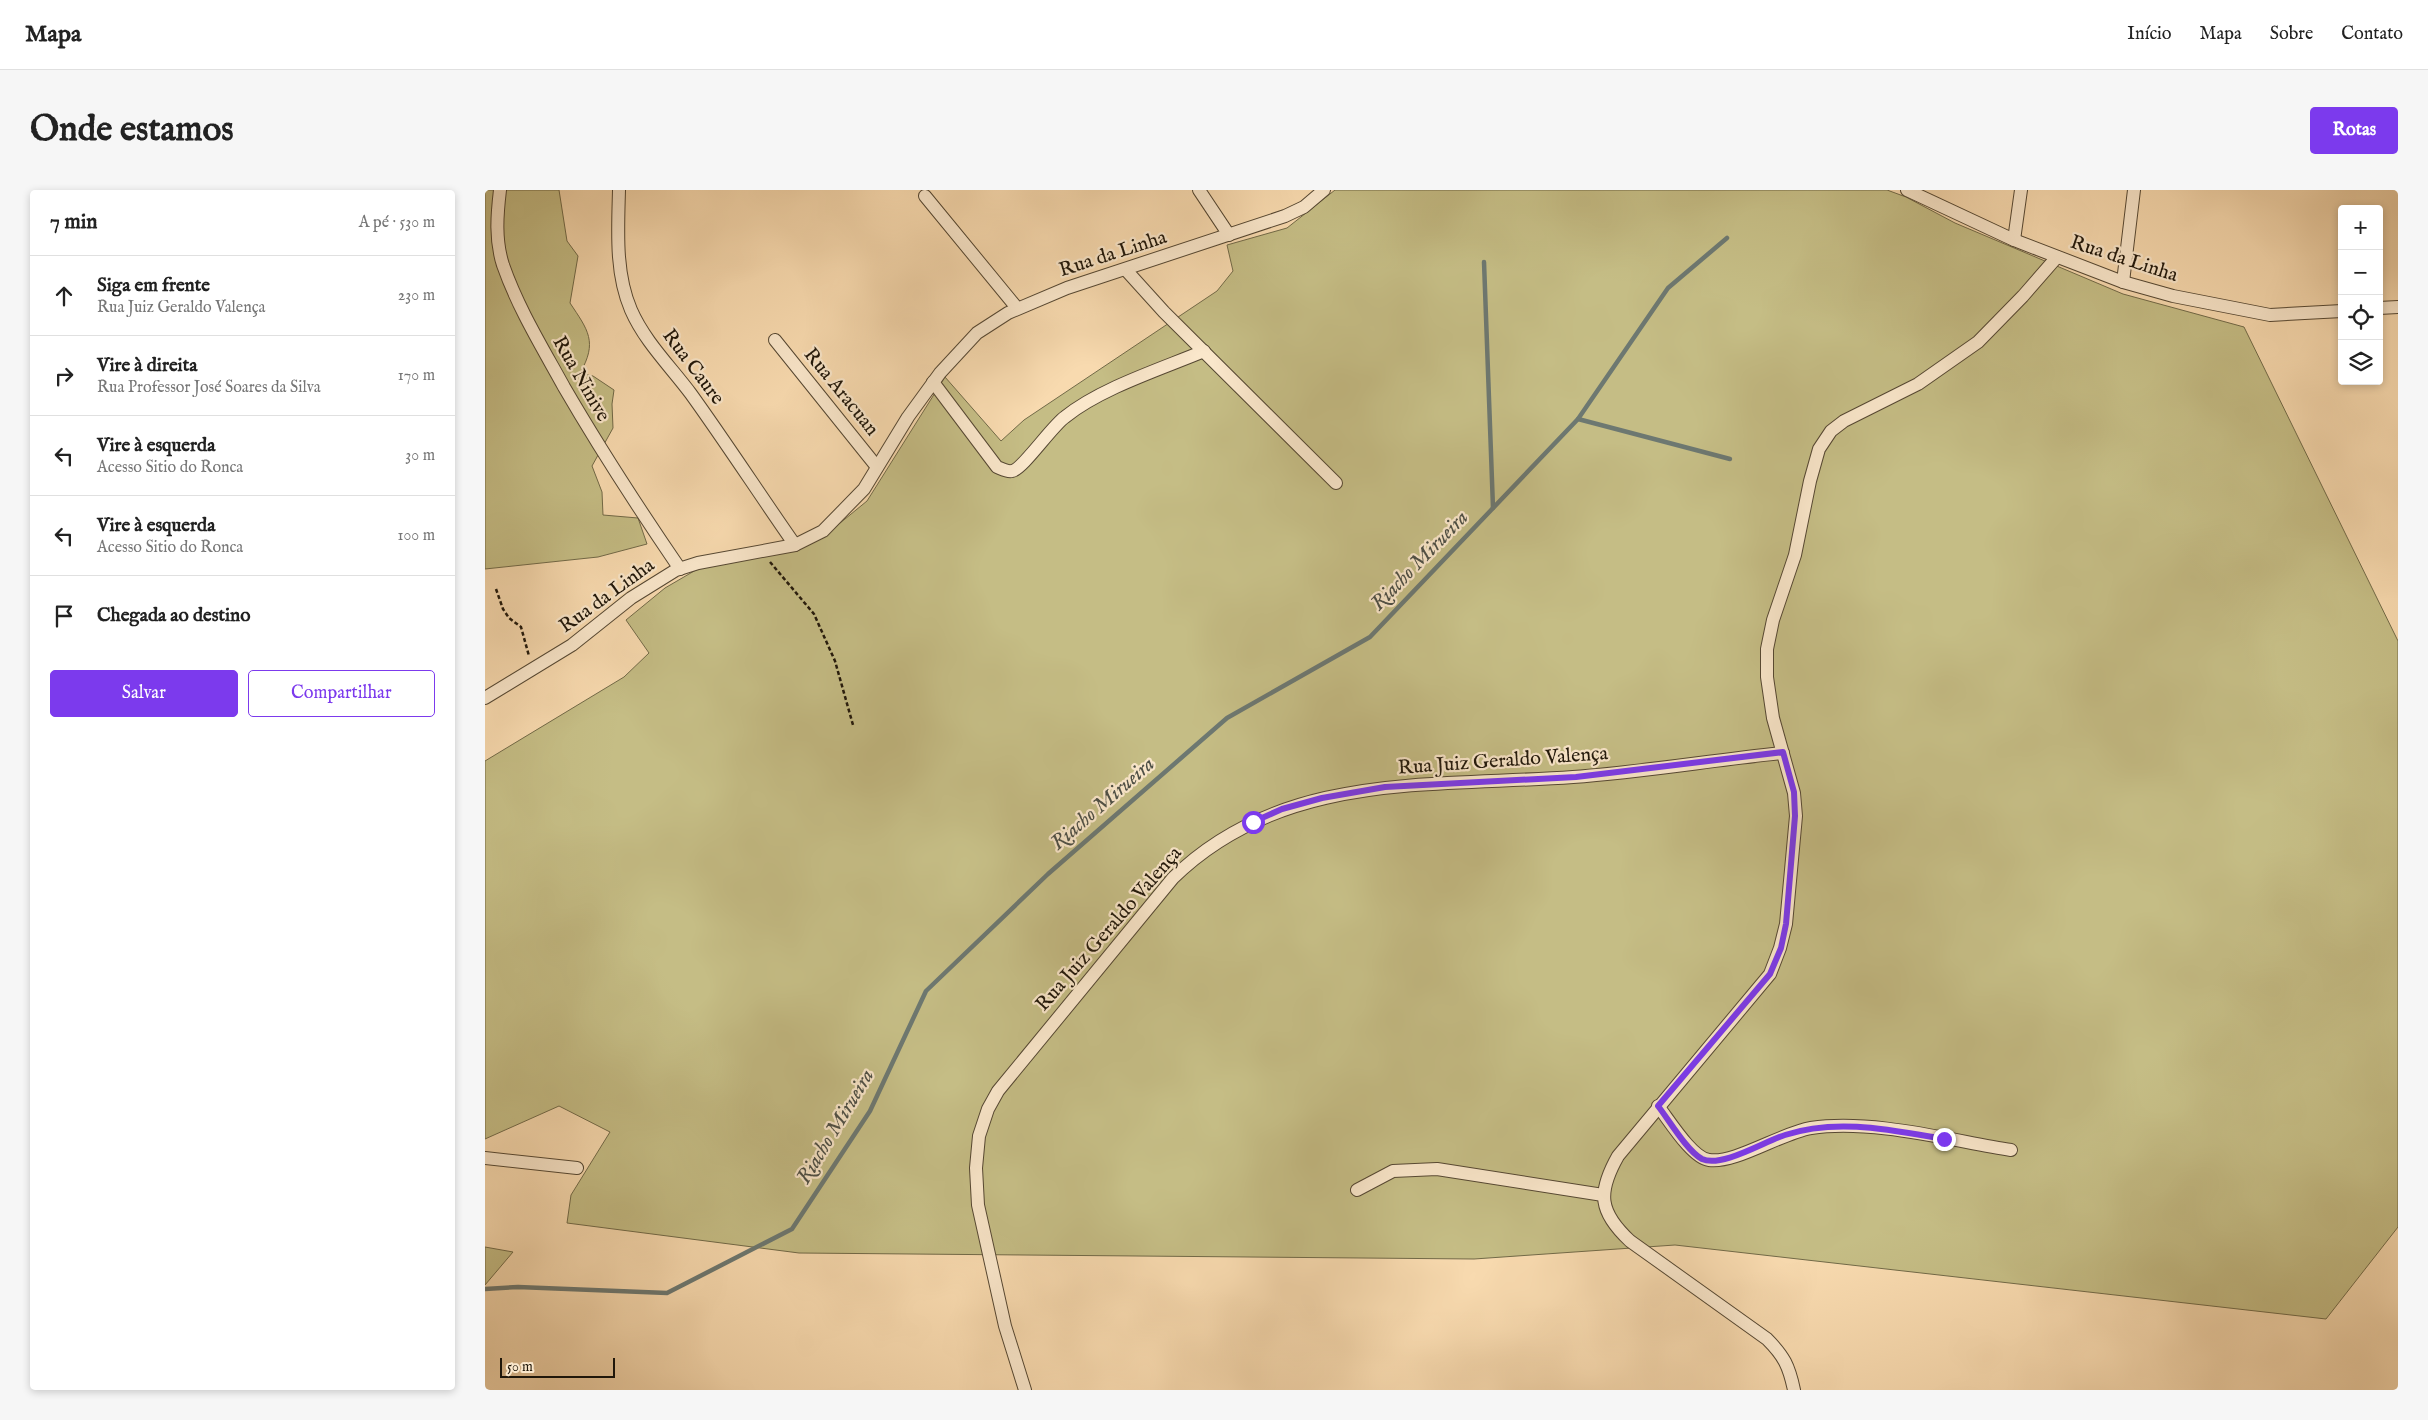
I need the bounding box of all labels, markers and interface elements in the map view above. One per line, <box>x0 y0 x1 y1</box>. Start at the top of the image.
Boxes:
text: Mapa <box>25 19 81 50</box>
text: Início <box>2127 23 2172 46</box>
text: Mapa <box>2200 23 2242 46</box>
text: Sobre <box>2270 23 2313 46</box>
text: Contato <box>2341 23 2403 46</box>
button: Rotas <box>2310 107 2398 154</box>
text: Onde estamos <box>30 108 234 153</box>
map controls <box>2338 205 2383 385</box>
button: + <box>2338 205 2383 250</box>
text: 7 min <box>50 209 97 236</box>
text: A pé · 530 m <box>359 213 435 233</box>
street label: Rua da Linha <box>1056 225 1170 283</box>
street label: Rua da Linha <box>2067 230 2181 288</box>
button: − <box>2338 250 2383 295</box>
text: Siga em frente <box>97 274 210 298</box>
icon: ahead <box>50 282 78 310</box>
text: 230 m <box>398 286 435 306</box>
button: locate <box>2338 295 2383 340</box>
text: Rua Juiz Geraldo Valença <box>97 298 266 318</box>
street label: Rua Caure <box>656 324 730 410</box>
street label: Rua Ninive <box>546 332 616 426</box>
button: layers <box>2338 340 2383 385</box>
street label: Rua Aracuan <box>798 343 884 441</box>
text: Vire à direita <box>97 354 197 378</box>
icon: right <box>50 362 78 390</box>
text: 170 m <box>398 366 435 386</box>
text: Rua Professor José Soares da Silva <box>97 378 321 398</box>
text: Vire à esquerda <box>97 434 215 458</box>
icon: left <box>50 442 78 470</box>
text: 30 m <box>405 446 435 466</box>
text: Acesso Sitio do Ronca <box>97 458 243 478</box>
water label: Riacho Mirueira <box>1365 505 1475 617</box>
text: Vire à esquerda <box>97 514 215 538</box>
icon: left <box>50 522 78 550</box>
text: 100 m <box>398 526 435 546</box>
text: Acesso Sitio do Ronca <box>97 538 243 558</box>
street label: Rua da Linha <box>554 553 660 639</box>
icon: arrive <box>50 602 78 630</box>
text: Chegada ao destino <box>97 604 250 628</box>
button: Salvar <box>50 670 238 717</box>
button: Compartilhar <box>248 670 435 717</box>
street label: Rua Juiz Geraldo Valença <box>1397 741 1609 781</box>
water label: Riacho Mirueira <box>1045 751 1161 857</box>
route start <box>1242 811 1265 834</box>
street label: Rua Juiz Geraldo Valença <box>1030 841 1188 1017</box>
water label: Riacho Mirueira <box>791 1065 881 1189</box>
route end <box>1933 1128 1956 1151</box>
scale bar <box>500 1355 615 1378</box>
text: 50 m <box>507 1358 533 1376</box>

